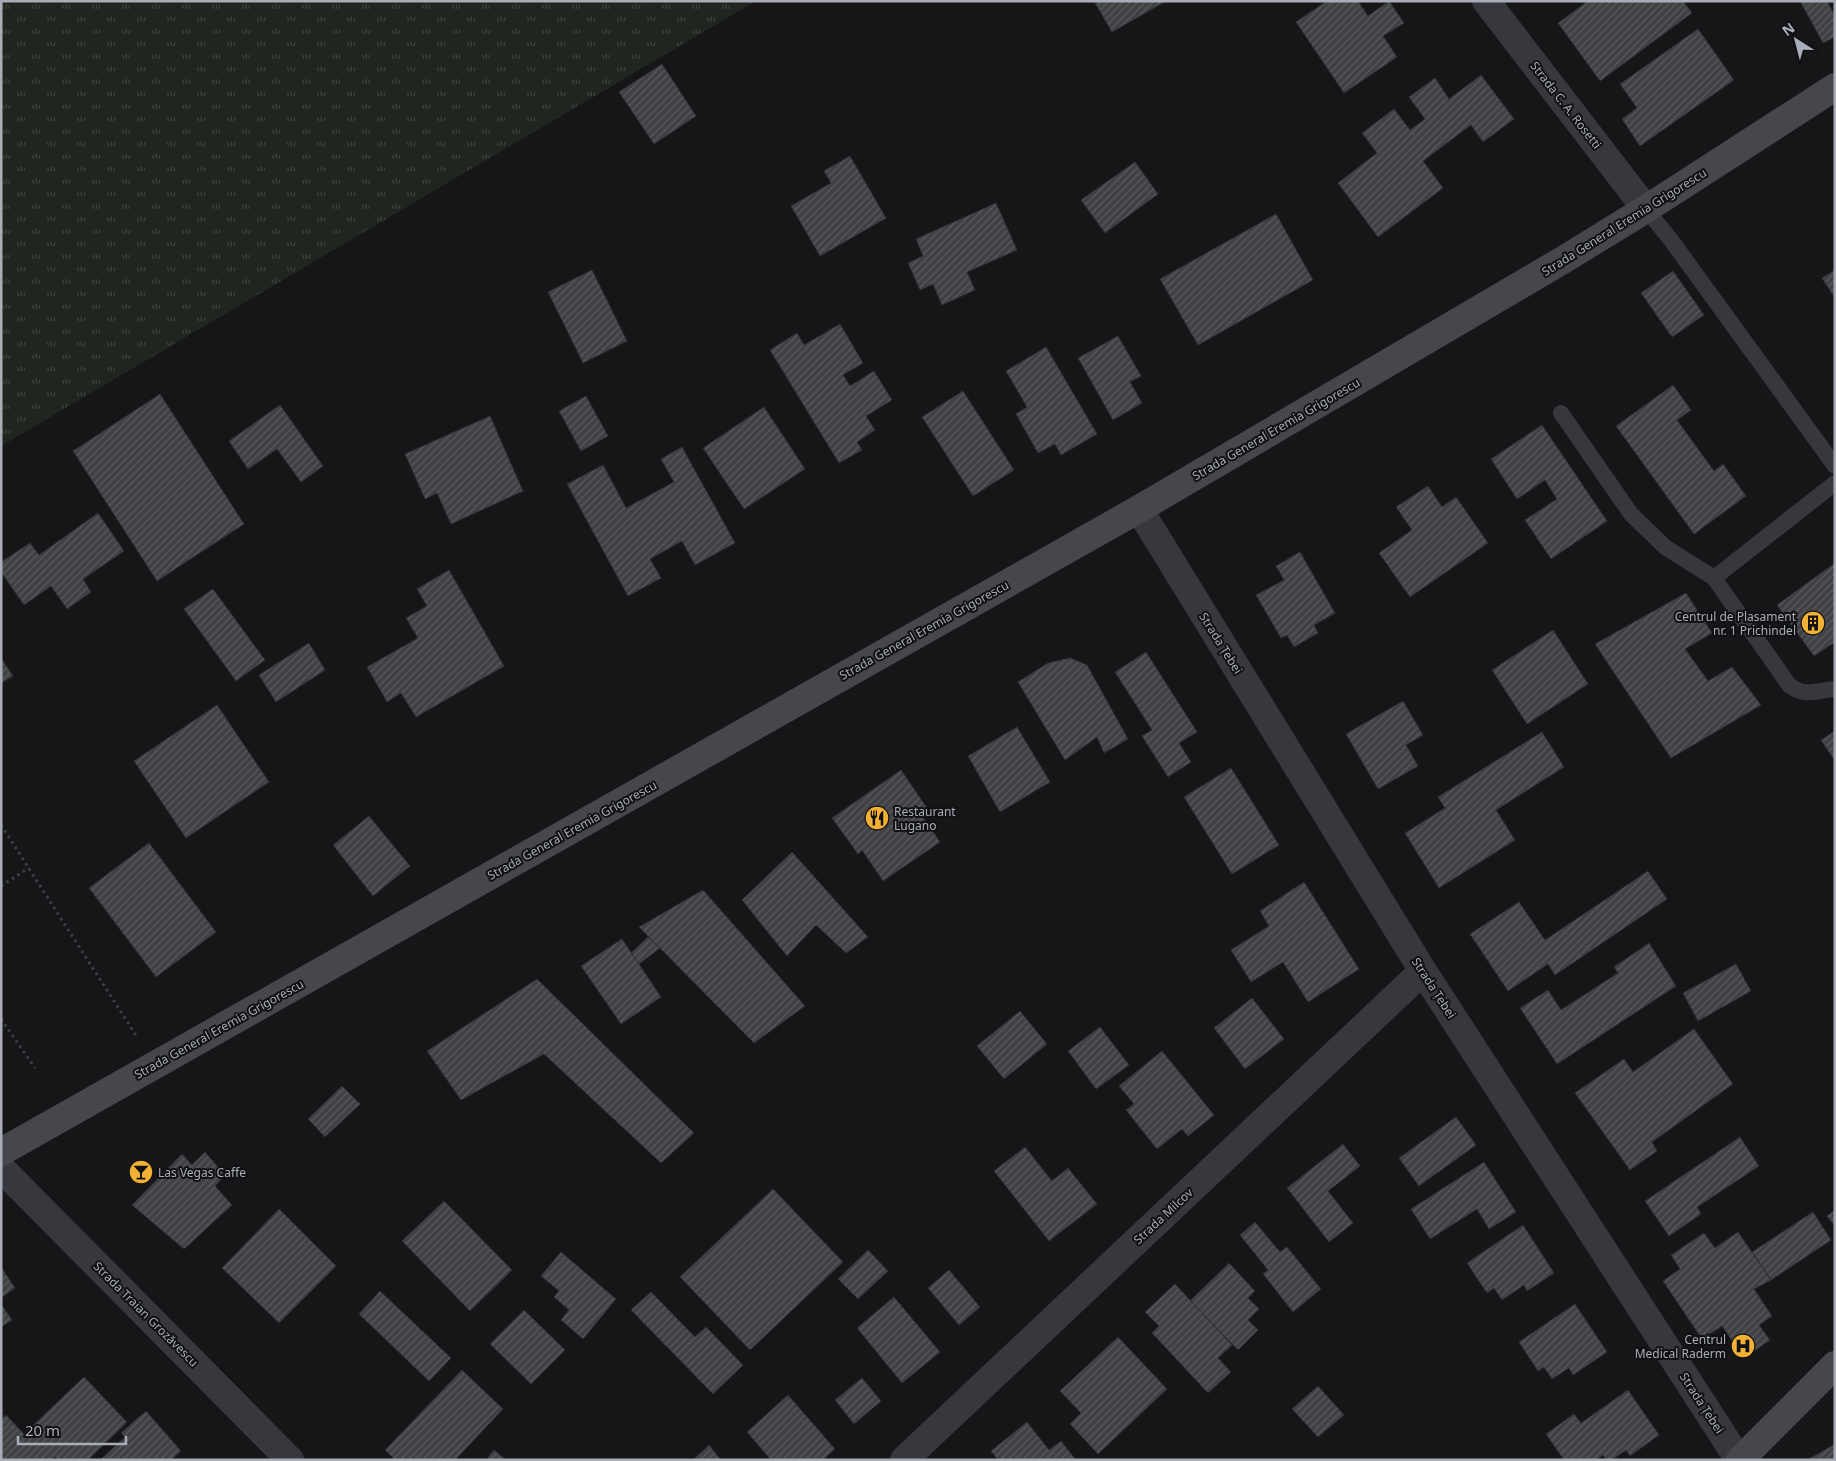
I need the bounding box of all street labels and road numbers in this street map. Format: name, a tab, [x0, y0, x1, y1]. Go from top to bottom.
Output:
street label: Strada C. A. Rosetti	[1527, 58, 1605, 152]
street label: Strada General Eremia Grigorescu	[1538, 164, 1710, 280]
street label: Strada General Eremia Grigorescu	[1189, 374, 1363, 484]
street label: Strada General Eremia Grigorescu	[836, 576, 1012, 684]
street label: Strada Țebei	[1195, 609, 1247, 677]
street label: Strada General Eremia Grigorescu	[484, 776, 660, 884]
street label: Strada Țebei	[1408, 954, 1460, 1022]
street label: Strada General Eremia Grigorescu	[131, 975, 307, 1083]
street label: Strada Milcov	[1130, 1183, 1197, 1248]
street label: Strada Traian Grozăvescu	[90, 1258, 202, 1370]
street label: Strada Țebei	[1676, 1369, 1728, 1437]

